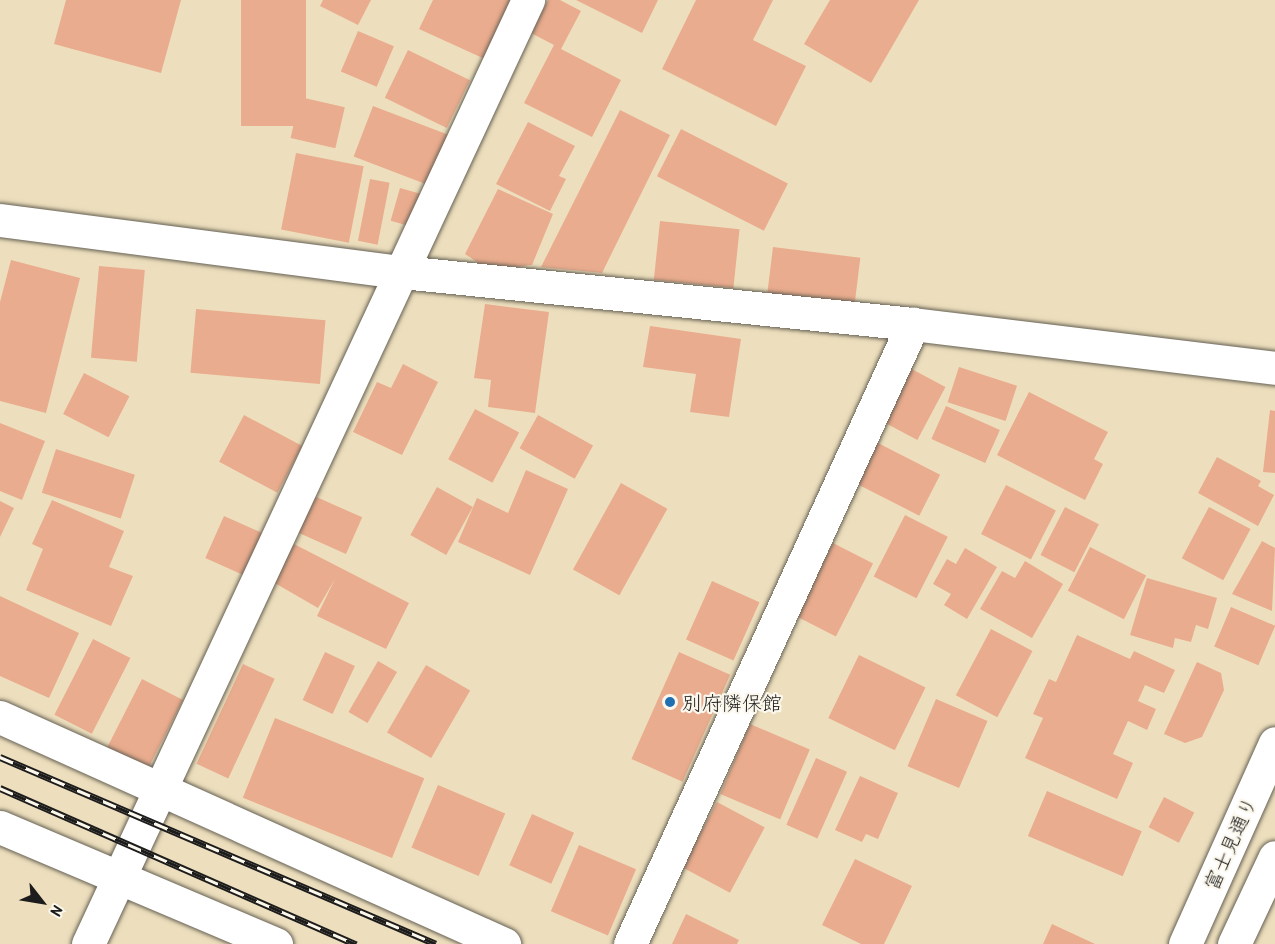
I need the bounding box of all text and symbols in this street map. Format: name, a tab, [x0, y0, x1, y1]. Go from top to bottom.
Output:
place label: 別府隣保館	[682, 690, 782, 714]
marker: 別府隣保館	[663, 695, 677, 709]
street label: 富士見通り	[1199, 792, 1261, 894]
north arrow	[12, 872, 72, 932]
text: N	[46, 902, 69, 921]

